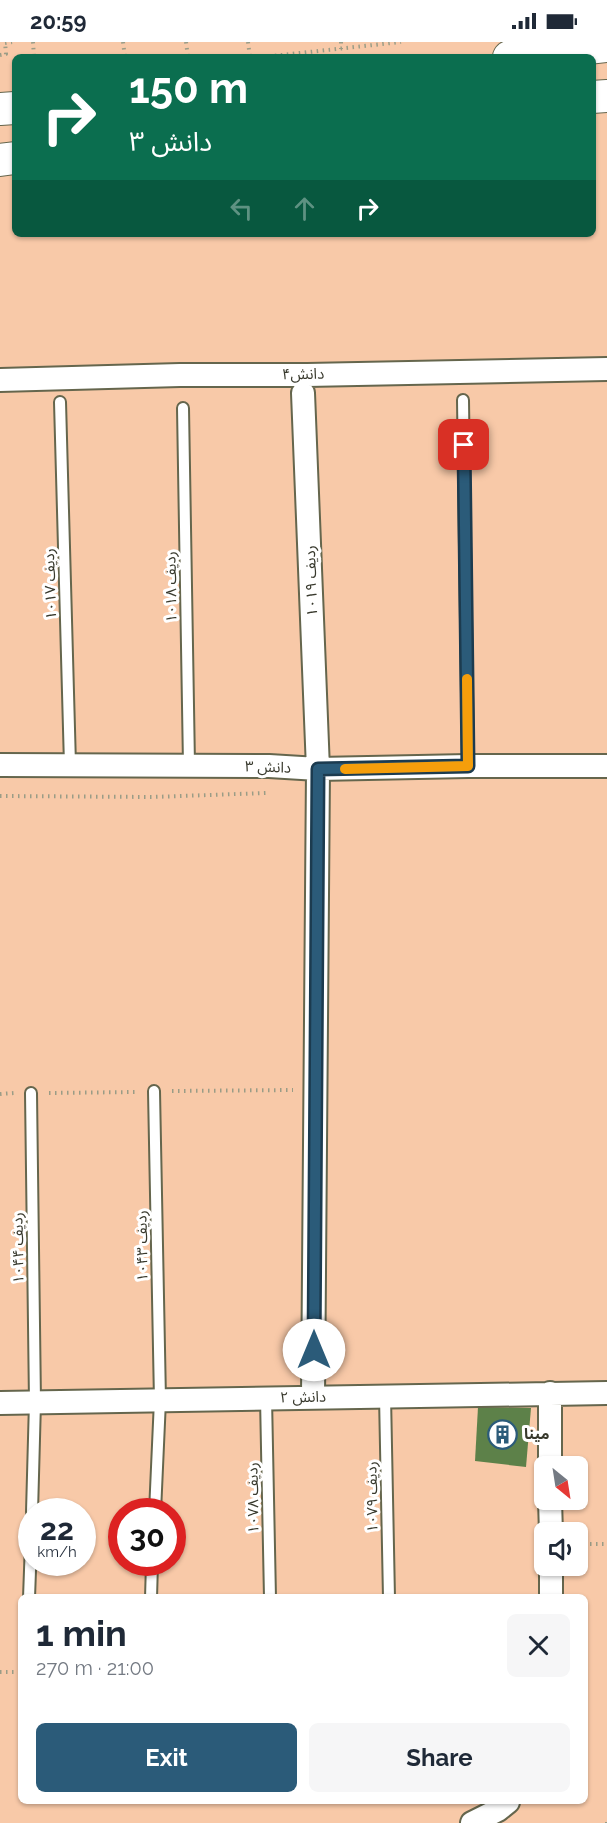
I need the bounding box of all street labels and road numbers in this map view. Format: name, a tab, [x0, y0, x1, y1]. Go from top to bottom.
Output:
street label: دانش۴	[282, 365, 324, 383]
street label: ردیف ۱۰۱۹	[301, 545, 321, 617]
street label: ردیف ۱۰۱۷	[40, 548, 60, 620]
street label: ردیف ۱۰۱۸	[161, 551, 181, 623]
street label: دانش ۳	[245, 757, 291, 777]
street label: ردیف ۱۰۴۳	[132, 1210, 152, 1282]
street label: ردیف ۱۰۴۴	[8, 1212, 28, 1284]
street label: دانش ۲	[280, 1388, 326, 1406]
street label: ردیف ۱۰۷۹	[362, 1461, 382, 1533]
street label: ردیف ۱۰۷۸	[243, 1462, 263, 1534]

